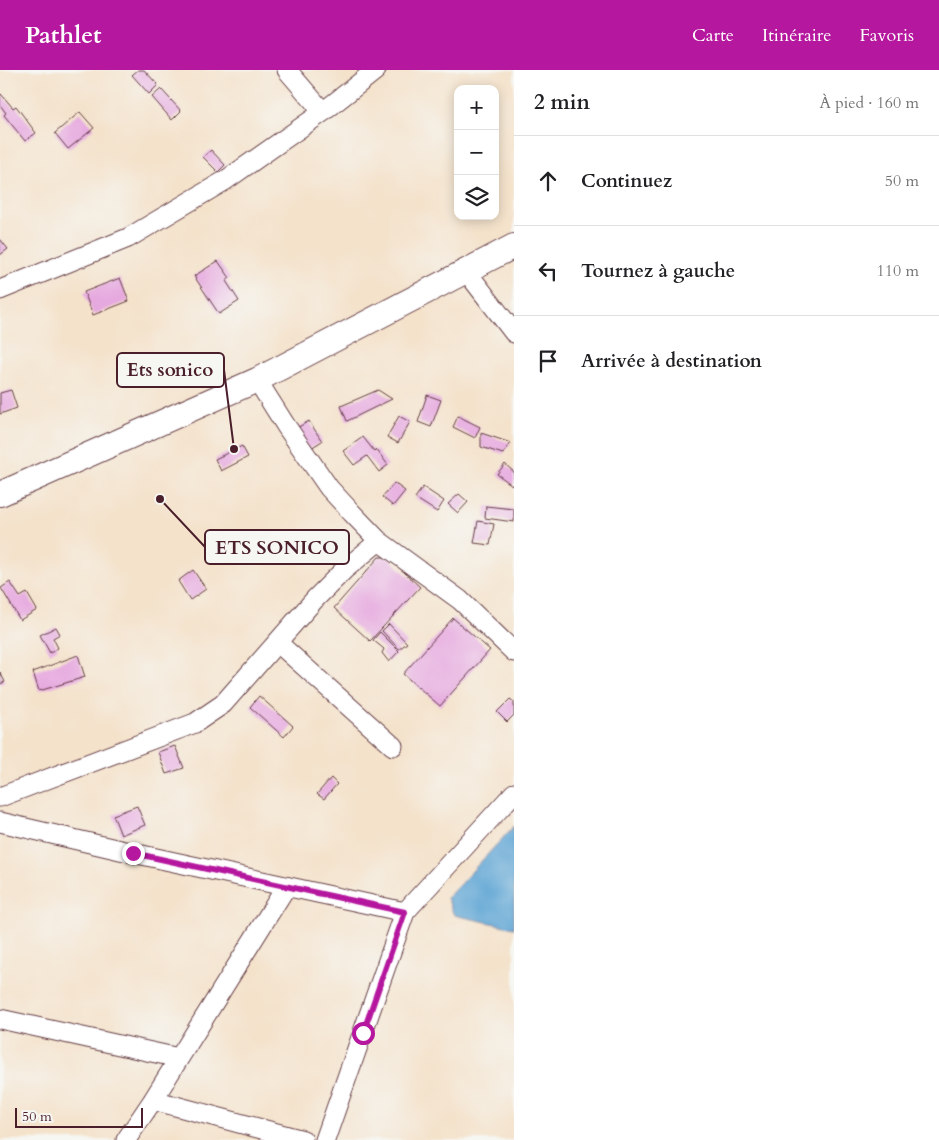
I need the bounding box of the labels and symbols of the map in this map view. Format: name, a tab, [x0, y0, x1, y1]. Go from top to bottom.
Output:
callout: Ets sonico	[117, 353, 224, 387]
text: Ets sonico	[127, 357, 213, 383]
callout: ETS SONICO	[205, 530, 349, 564]
text: ETS SONICO	[215, 535, 339, 561]
route end	[122, 842, 145, 865]
route start	[352, 1022, 375, 1045]
scale bar	[15, 1105, 142, 1128]

